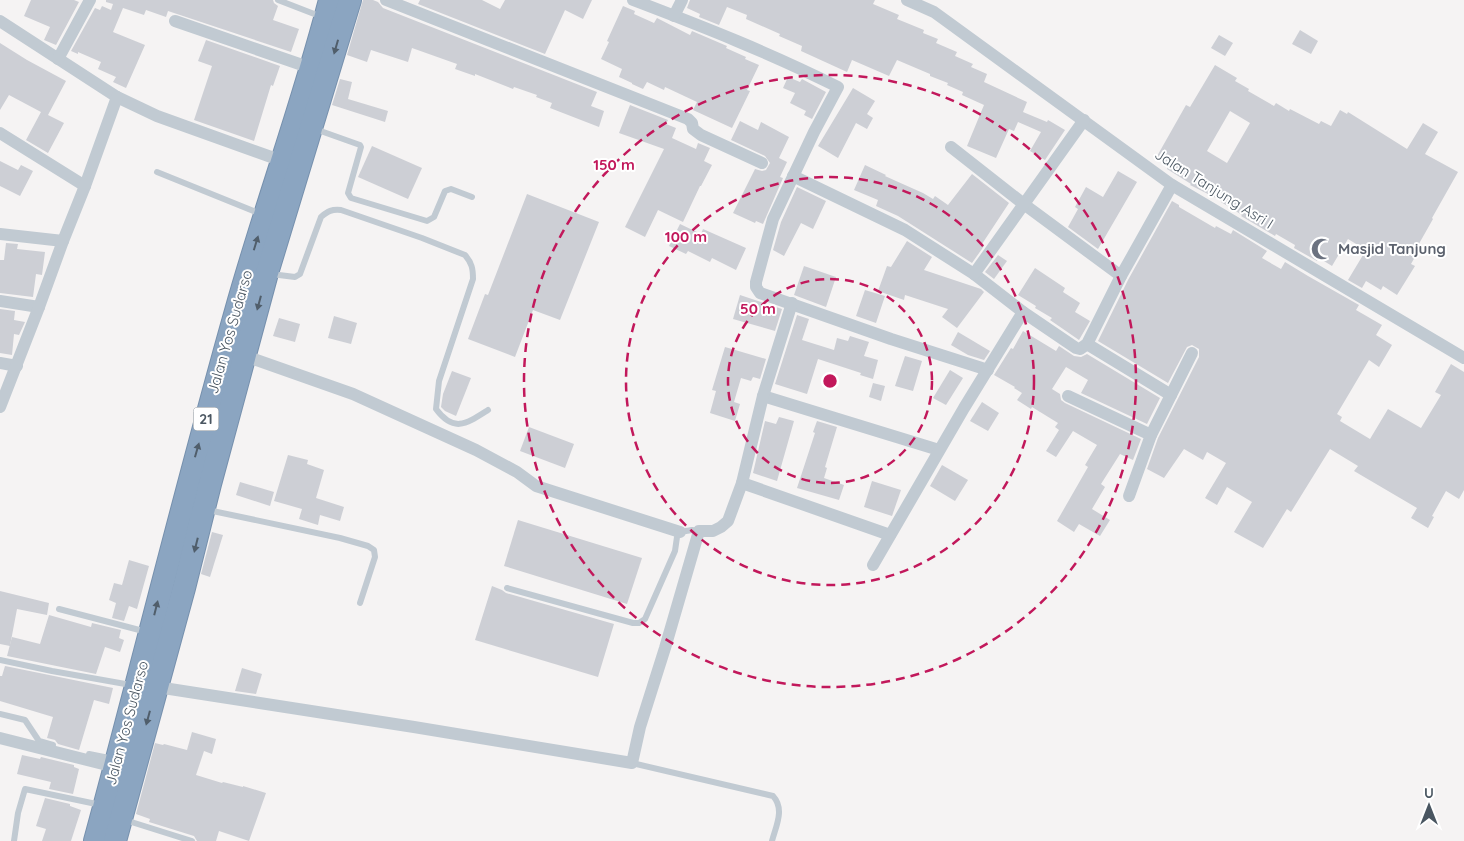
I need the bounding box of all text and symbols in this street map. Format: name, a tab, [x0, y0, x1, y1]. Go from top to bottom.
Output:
one-way arrow	[332, 39, 340, 54]
street label: Jalan Tanjung Asri I	[1151, 144, 1277, 233]
text: 150 m	[593, 155, 635, 174]
text: 100 m	[665, 227, 707, 246]
one-way arrow	[252, 236, 260, 251]
mosque icon: Masjid Tanjung	[1309, 236, 1335, 262]
place label: Masjid Tanjung	[1338, 239, 1446, 258]
street label: Jalan Yos Sudarso	[203, 268, 256, 396]
one-way arrow	[255, 295, 263, 310]
text: 50 m	[740, 299, 776, 318]
centre of rings	[821, 372, 839, 390]
road number: 21	[194, 408, 218, 430]
one-way arrow	[194, 443, 202, 458]
one-way arrow	[191, 537, 199, 552]
one-way arrow	[152, 600, 160, 615]
street label: Jalan Yos Sudarso	[101, 659, 152, 787]
one-way arrow	[144, 711, 152, 726]
north arrow	[1404, 781, 1454, 831]
text: U	[1424, 784, 1434, 802]

